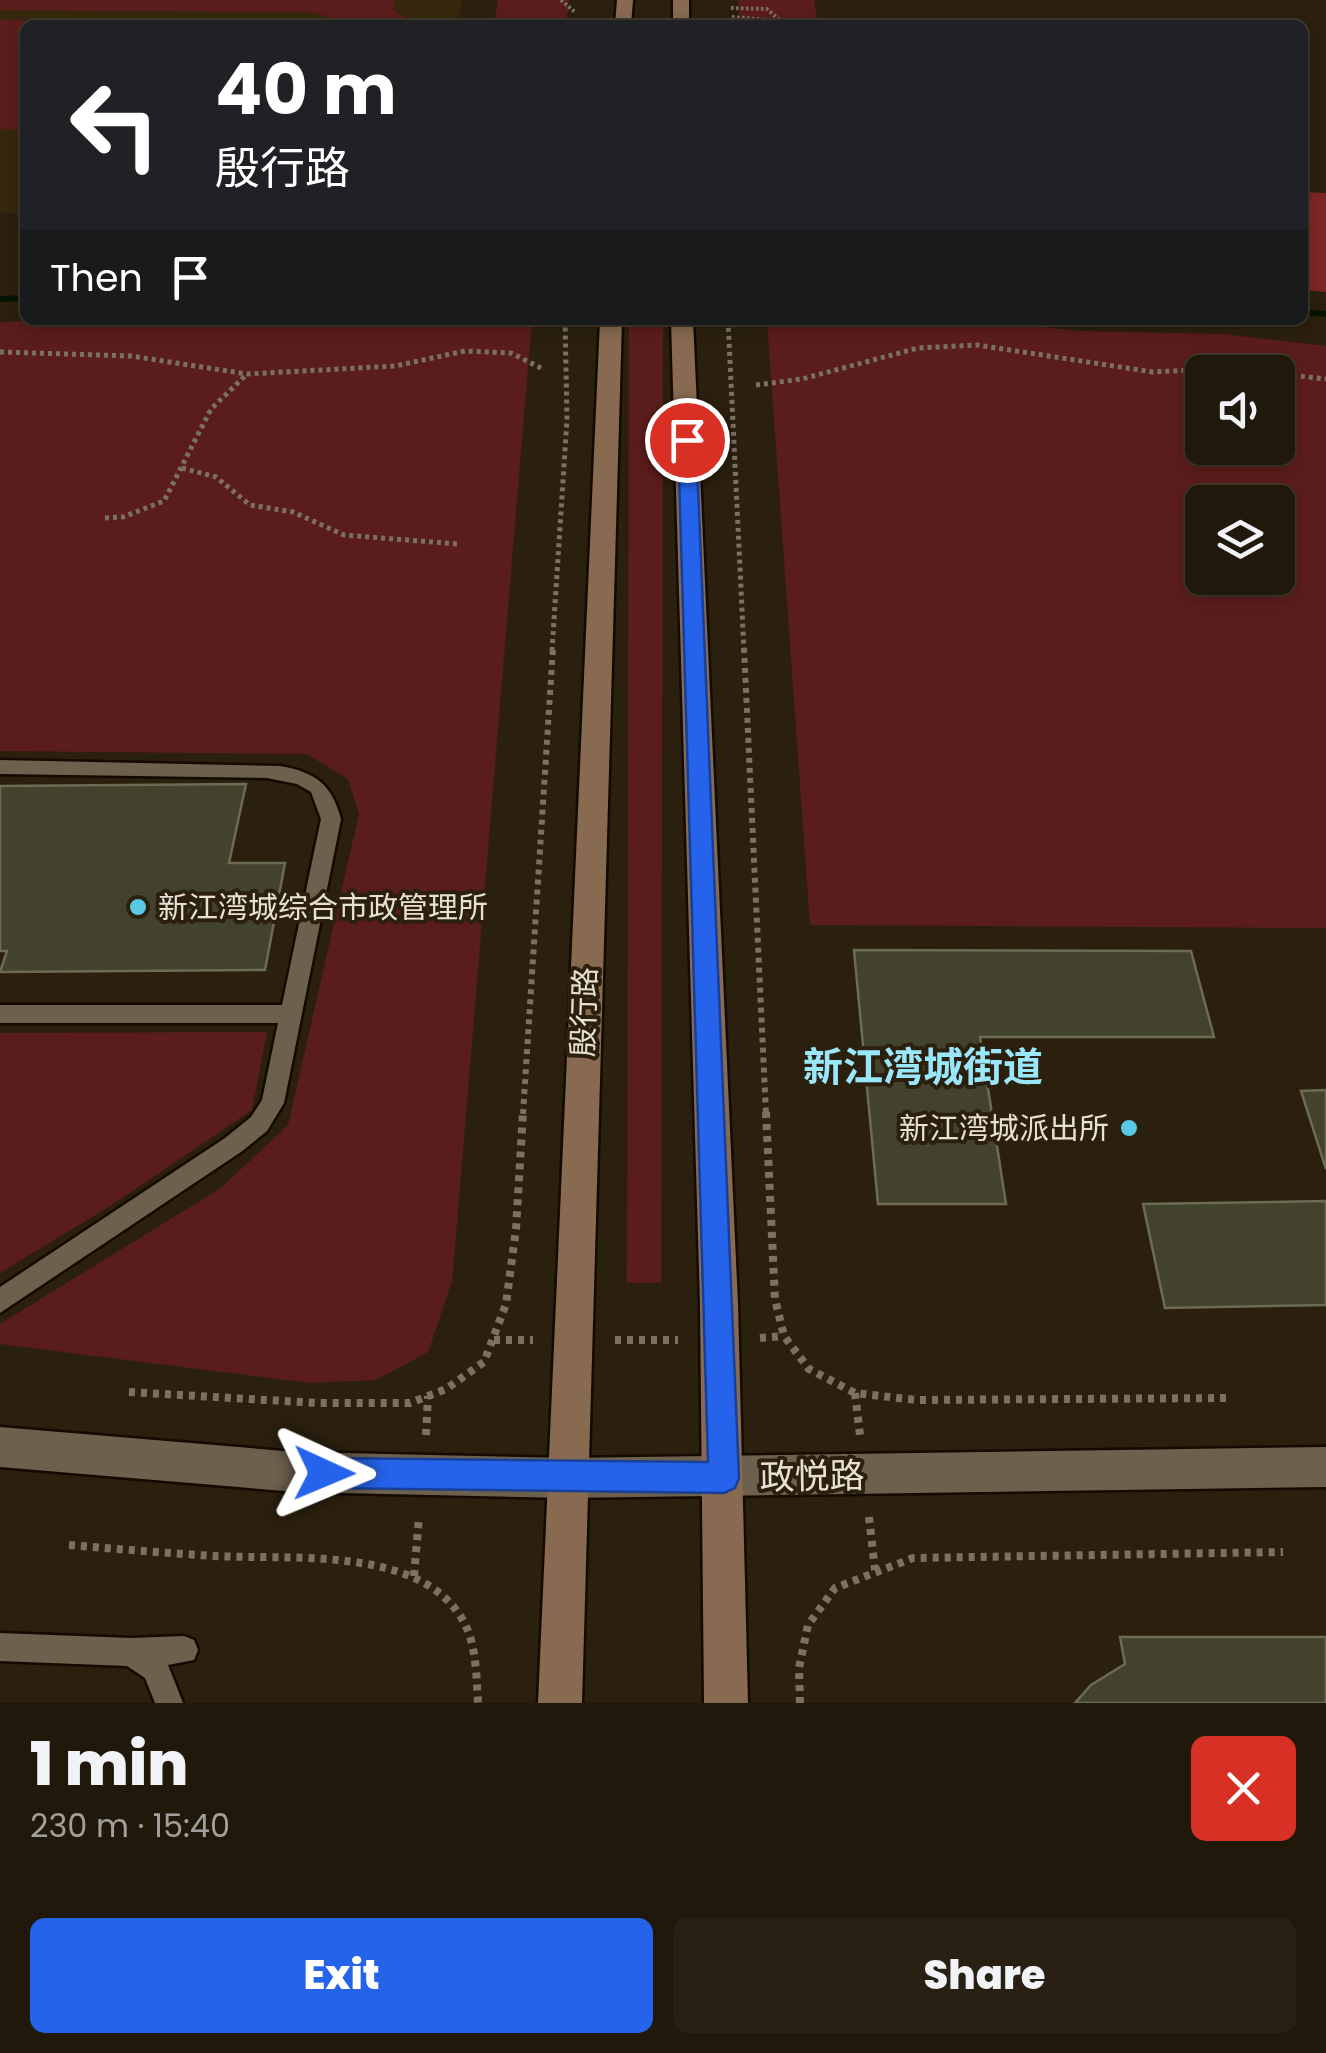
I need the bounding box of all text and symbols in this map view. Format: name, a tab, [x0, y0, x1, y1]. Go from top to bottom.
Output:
text: 40 m	[215, 40, 397, 139]
icon: left	[50, 60, 180, 190]
text: 殷行路	[215, 137, 350, 200]
icon: arrive	[163, 250, 218, 305]
text: Then	[50, 251, 143, 304]
map controls	[1185, 355, 1295, 595]
button: sound	[1185, 355, 1295, 465]
pin	[645, 398, 730, 483]
icon: arrive	[660, 413, 715, 468]
button: layers	[1185, 485, 1295, 595]
place label: 新江湾城综合市政管理所	[158, 886, 488, 929]
marker: 新江湾城综合市政管理所	[127, 896, 149, 918]
street label: 殷行路	[561, 966, 607, 1058]
district label: 新江湾城街道	[803, 1039, 1043, 1095]
place label: 新江湾城派出所	[899, 1107, 1109, 1150]
marker: 新江湾城派出所	[1118, 1117, 1140, 1139]
position arrow	[272, 1421, 376, 1525]
street label: 政悦路	[759, 1451, 865, 1501]
text: 1 min	[30, 1722, 188, 1806]
button: close	[1191, 1736, 1296, 1841]
text: 230 m · 15:40	[30, 1803, 230, 1848]
button: Exit	[30, 1918, 653, 2033]
button: Share	[673, 1918, 1296, 2033]

